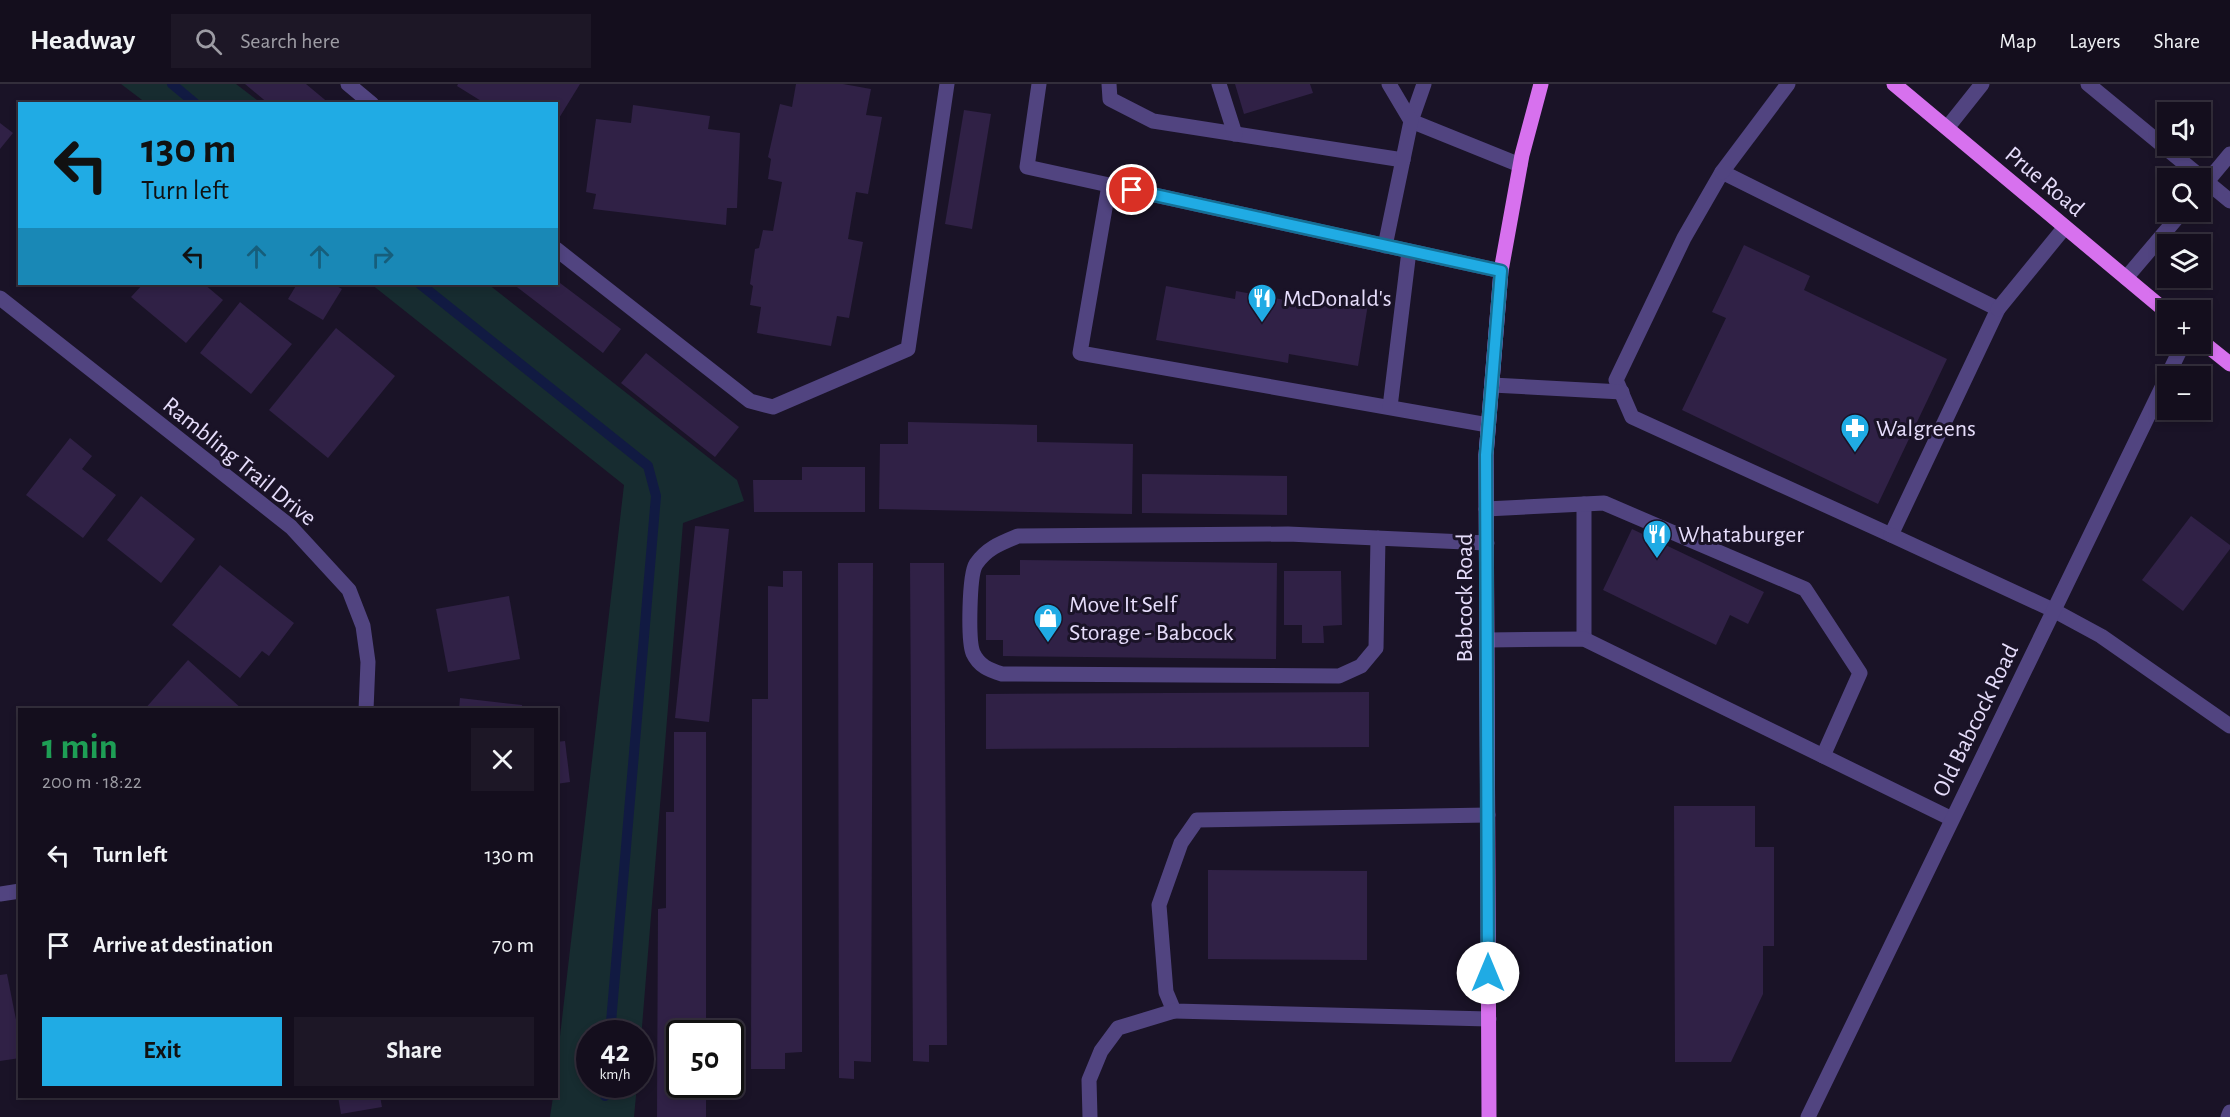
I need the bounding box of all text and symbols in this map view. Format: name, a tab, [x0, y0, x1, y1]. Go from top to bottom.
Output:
search box	[171, 14, 591, 68]
icon: search	[192, 25, 225, 58]
text: Headway	[30, 27, 135, 55]
text: Search here	[240, 30, 340, 52]
text: Map	[2000, 31, 2036, 52]
text: Layers	[2069, 31, 2120, 52]
text: Share	[2153, 31, 2200, 52]
map controls	[2157, 102, 2211, 420]
button: sound	[2157, 102, 2211, 156]
icon: left	[42, 126, 120, 204]
text: 130 m	[141, 128, 236, 170]
street label: Prue Road	[2000, 142, 2088, 221]
pin	[1106, 164, 1157, 215]
button: search	[2157, 168, 2211, 222]
icon: arrive	[1115, 173, 1148, 206]
text: Turn left	[141, 177, 229, 204]
button: layers	[2157, 234, 2211, 288]
icon: left	[177, 240, 210, 273]
icon: ahead	[240, 240, 273, 273]
icon: ahead	[303, 240, 336, 273]
icon: right	[366, 240, 399, 273]
restaurant icon: McDonald's	[1246, 282, 1278, 324]
place label: McDonald's	[1283, 287, 1392, 311]
button: +	[2157, 300, 2211, 354]
button: −	[2157, 366, 2211, 420]
street label: Rambling Trail Drive	[158, 393, 321, 531]
pharmacy icon: Walgreens	[1839, 412, 1871, 454]
place label: Walgreens	[1876, 417, 1976, 441]
restaurant icon: Whataburger	[1641, 518, 1673, 560]
place label: Whataburger	[1678, 523, 1804, 547]
street label: Babcock Road	[1453, 533, 1477, 663]
place label: Move It Self Storage - Babcock	[1069, 593, 1233, 645]
shop icon: Move It Self Storage - Babcock	[1032, 602, 1064, 644]
street label: Old Babcock Road	[1929, 640, 2023, 801]
button: close	[471, 728, 534, 791]
text: 1 min	[42, 729, 118, 765]
text: 200 m · 18:22	[42, 772, 142, 792]
icon: left	[42, 839, 75, 872]
text: Turn left	[93, 844, 167, 866]
text: 130 m	[485, 844, 534, 866]
icon: arrive	[42, 929, 75, 962]
text: Arrive at destination	[93, 934, 273, 956]
text: 70 m	[492, 934, 534, 956]
position arrow	[1456, 941, 1520, 1005]
button: Exit	[42, 1017, 282, 1086]
button: Share	[294, 1017, 534, 1086]
speed limit sign: 50	[666, 1020, 744, 1098]
text: 42	[600, 1037, 630, 1067]
text: km/h	[600, 1067, 630, 1082]

